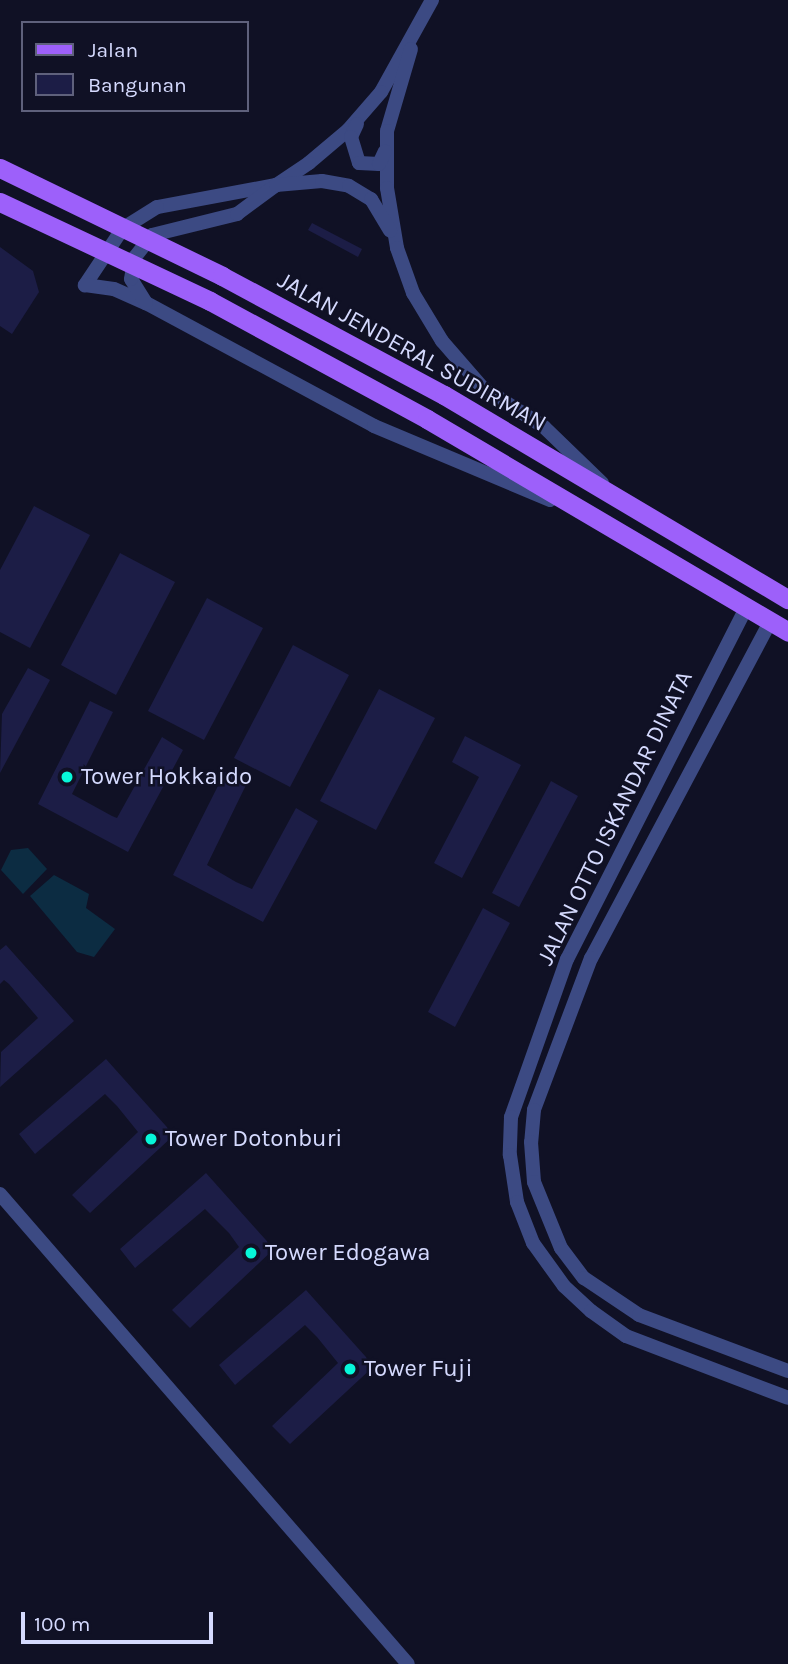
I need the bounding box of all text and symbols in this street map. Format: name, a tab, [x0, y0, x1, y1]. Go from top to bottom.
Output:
legend	[21, 21, 248, 112]
text: Jalan	[88, 38, 138, 62]
text: Bangunan	[88, 73, 187, 97]
street label: JALAN JENDERAL SUDIRMAN	[273, 266, 551, 438]
street label: JALAN OTTO ISKANDAR DINATA	[531, 666, 699, 970]
place label: Tower Hokkaido	[81, 763, 252, 791]
marker: Tower Hokkaido	[59, 769, 75, 785]
place label: Tower Dotonburi	[165, 1125, 342, 1153]
marker: Tower Dotonburi	[143, 1131, 159, 1147]
place label: Tower Edogawa	[265, 1239, 431, 1267]
marker: Tower Edogawa	[243, 1245, 259, 1261]
place label: Tower Fuji	[364, 1355, 473, 1383]
marker: Tower Fuji	[342, 1361, 358, 1377]
scale bar	[24, 1598, 217, 1642]
text: 100 m	[34, 1612, 91, 1636]

